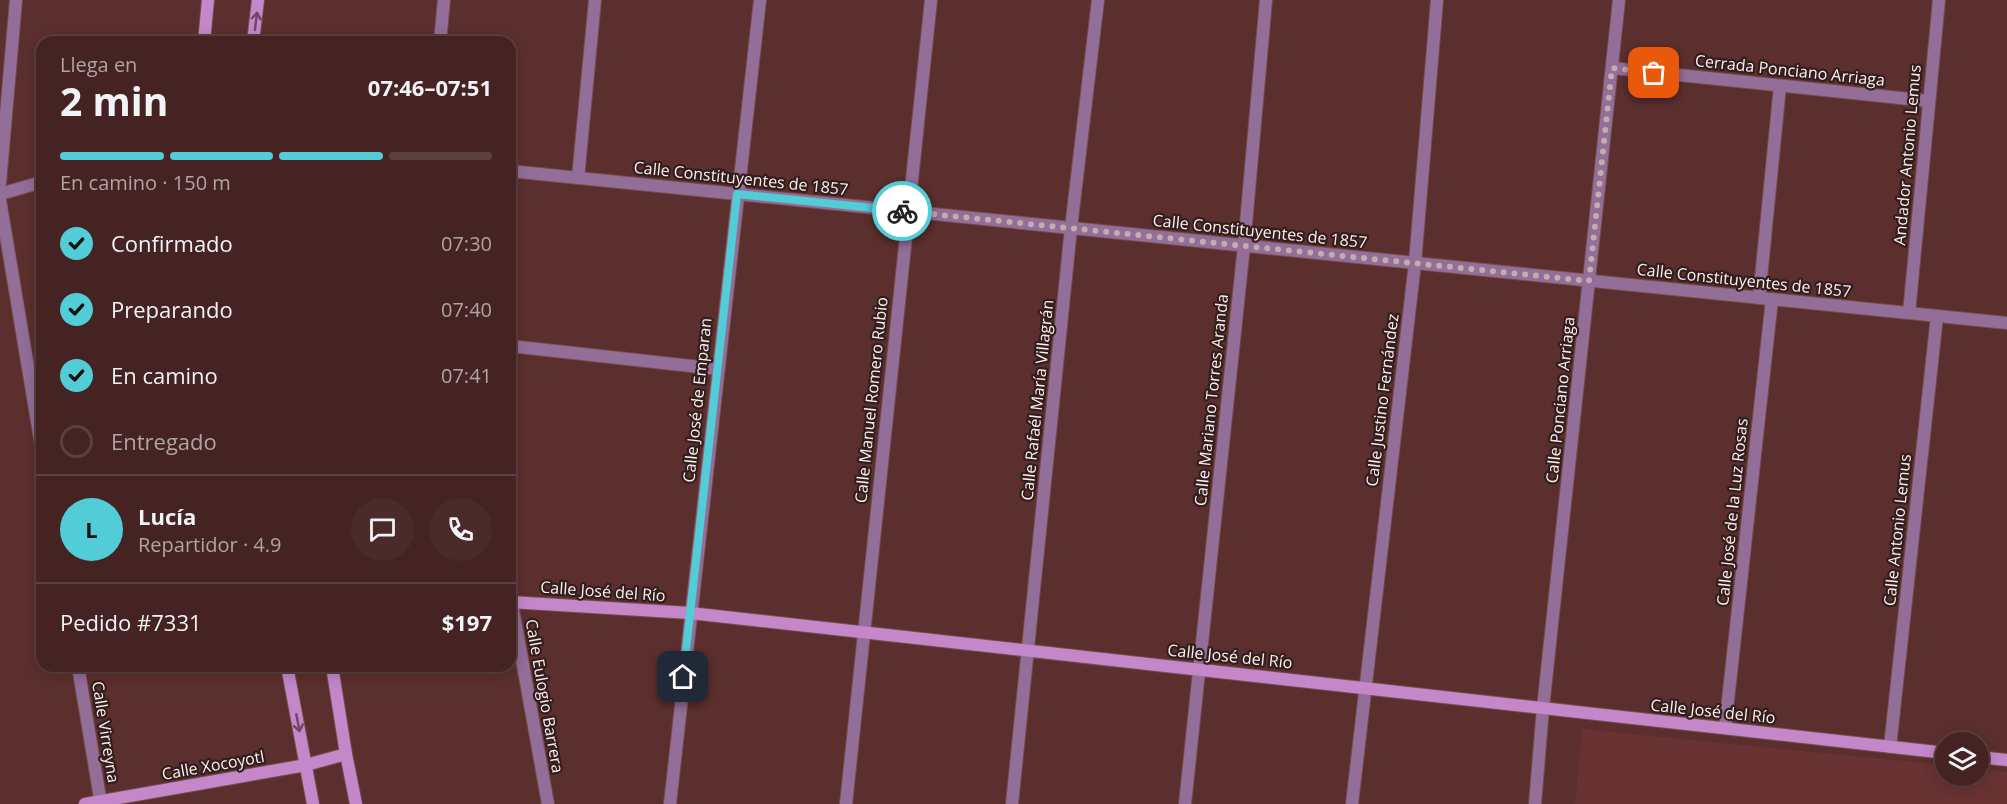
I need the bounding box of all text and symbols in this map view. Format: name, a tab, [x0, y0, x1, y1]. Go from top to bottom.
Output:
one-way arrow	[251, 12, 262, 31]
pin	[1628, 47, 1679, 98]
street label: Cerrada Ponciano Arriaga	[1694, 49, 1886, 91]
text: Llega en	[60, 51, 137, 78]
icon: bag	[1637, 56, 1670, 89]
street label: Andador Antonio Lemus	[1888, 64, 1926, 246]
text: 07:46–07:51	[368, 72, 492, 102]
text: 2 min	[60, 74, 168, 127]
street label: Calle Constituyentes de 1857	[633, 156, 849, 200]
text: En camino · 150 m	[60, 169, 231, 196]
courier	[872, 181, 932, 241]
icon: bike	[886, 195, 919, 228]
street label: Calle Constituyentes de 1857	[1152, 209, 1368, 253]
icon: check	[60, 227, 93, 260]
text: Confirmado	[111, 228, 233, 258]
text: 07:30	[441, 230, 492, 257]
street label: Calle Constituyentes de 1857	[1636, 258, 1852, 302]
icon: check	[60, 293, 93, 326]
street label: Calle Mariano Torres Aranda	[1189, 293, 1233, 507]
text: Preparando	[111, 294, 233, 324]
text: 07:40	[441, 296, 492, 323]
street label: Calle Manuel Romero Rubio	[849, 296, 893, 504]
street label: Calle Rafaél María Villagrán	[1016, 299, 1058, 501]
street label: Calle Justino Fernández	[1360, 312, 1404, 488]
street label: Calle Ponciano Arriaga	[1540, 316, 1580, 484]
street label: Calle José de Emparan	[677, 317, 717, 483]
icon: check	[60, 359, 93, 392]
text: En camino	[111, 360, 218, 390]
text: 07:41	[441, 362, 492, 389]
street label: Calle José de la Luz Rosas	[1711, 417, 1753, 607]
text: Entregado	[111, 426, 217, 456]
street label: Calle Antonio Lemus	[1878, 453, 1916, 607]
button: chat	[351, 498, 414, 561]
button: phone	[429, 498, 492, 561]
text: Lucía	[138, 501, 196, 531]
text: L	[85, 514, 98, 544]
text: Repartidor · 4.9	[138, 531, 282, 558]
street label: Calle José del Río	[540, 576, 666, 606]
text: Pedido #7331	[60, 607, 202, 637]
text: $197	[442, 607, 492, 637]
street label: Calle Eulogio Barrera	[521, 617, 569, 775]
street label: Calle José del Río	[1166, 639, 1294, 673]
pin	[657, 651, 708, 702]
icon: home	[666, 660, 699, 693]
street label: Calle Virreyna	[87, 680, 125, 784]
street label: Calle José del Río	[1649, 694, 1777, 728]
one-way arrow	[293, 713, 304, 733]
map controls	[1935, 732, 1989, 786]
button: layers	[1935, 732, 1989, 786]
street label: Calle Xocoyotl	[160, 745, 266, 785]

